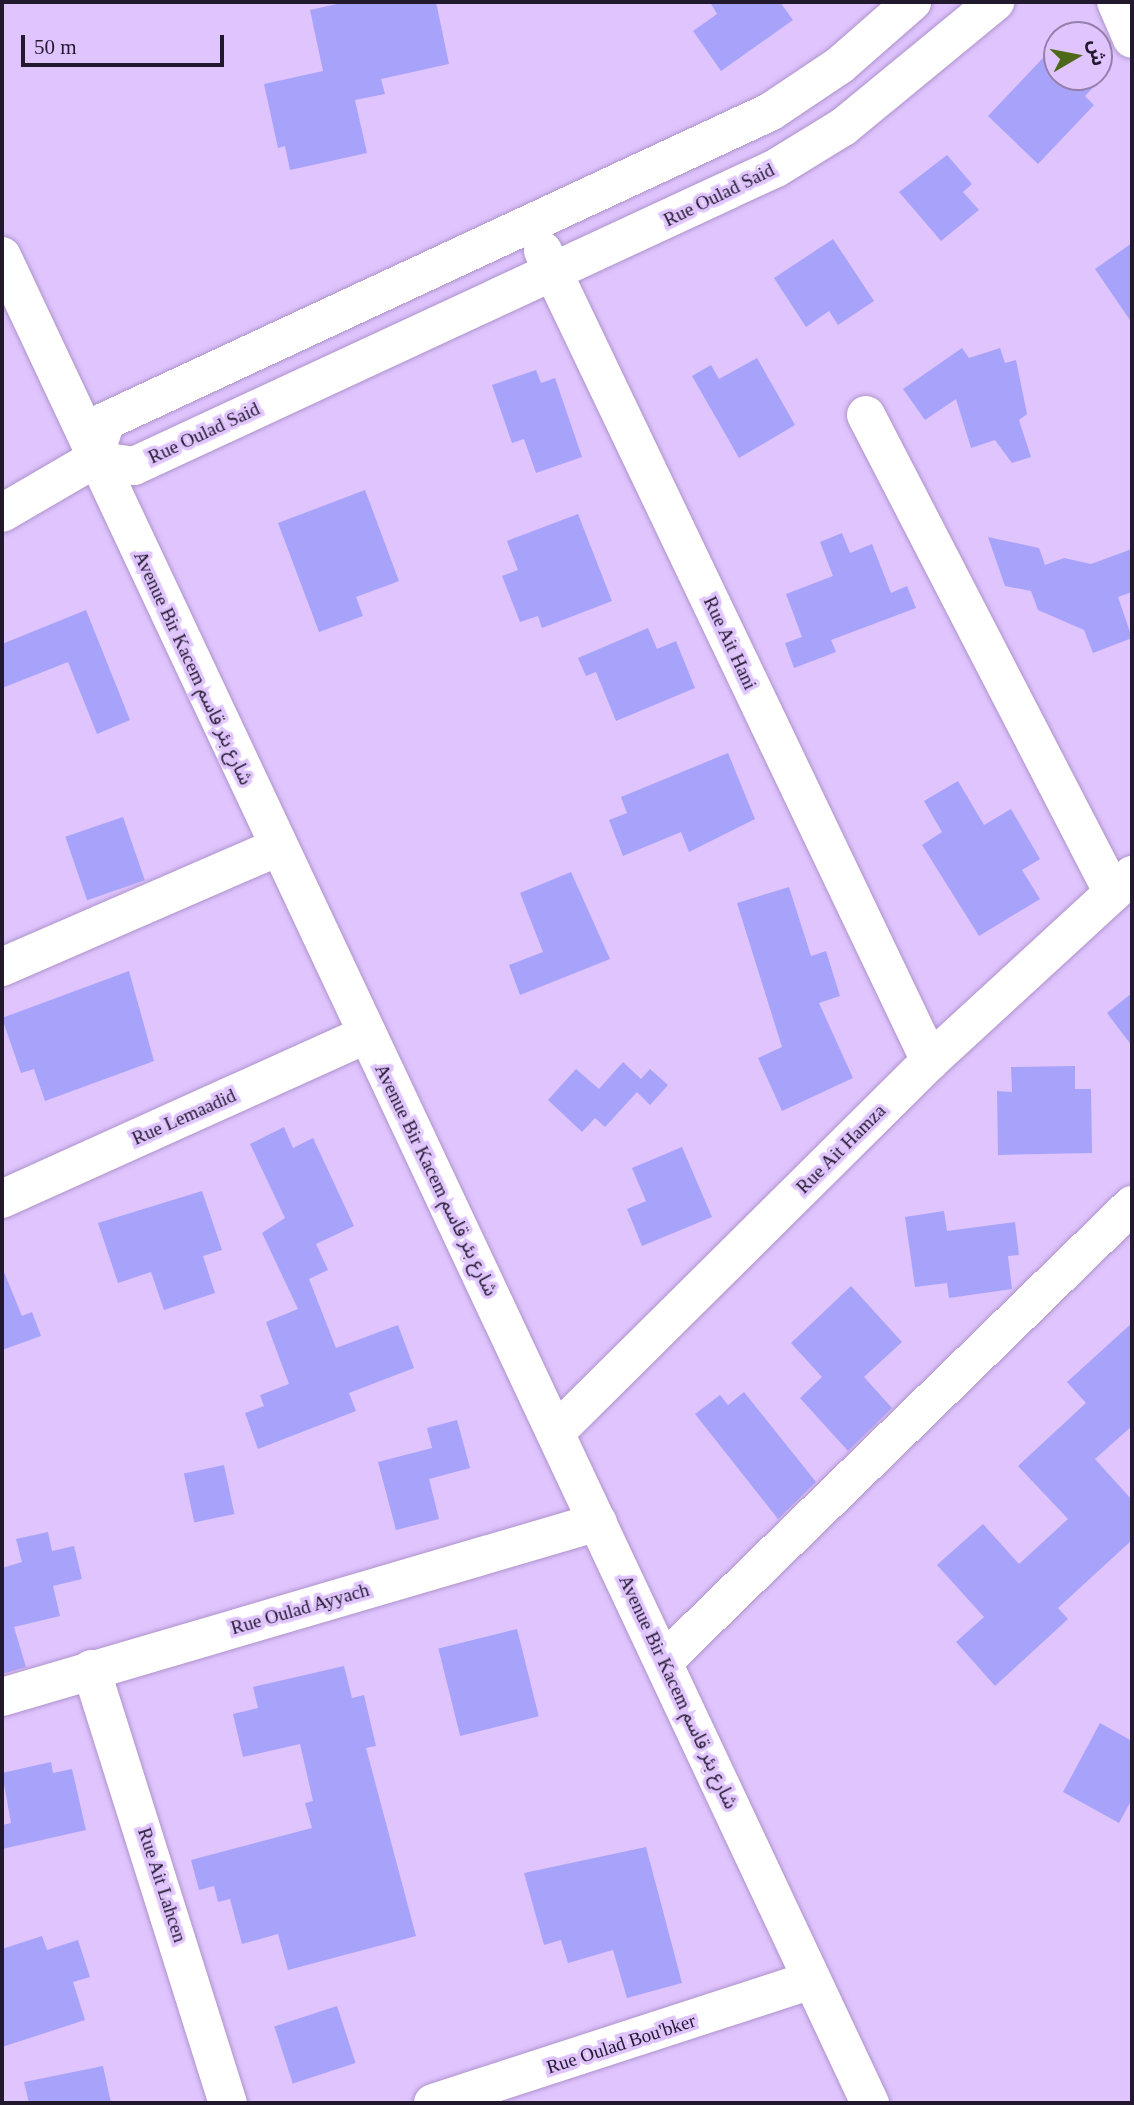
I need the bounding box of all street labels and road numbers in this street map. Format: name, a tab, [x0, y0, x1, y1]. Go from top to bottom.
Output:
street label: Rue Oulad Said	[660, 158, 778, 232]
street label: Rue Oulad Said	[145, 397, 263, 469]
street label: Avenue Bir Kacem شارع بئر قاسم	[129, 547, 257, 789]
street label: Rue Ait Hani	[698, 592, 762, 694]
street label: Avenue Bir Kacem شارع بئر قاسم	[370, 1060, 502, 1300]
street label: Rue Lemaadid	[129, 1084, 239, 1150]
street label: Rue Ait Hamza	[791, 1099, 891, 1199]
street label: Avenue Bir Kacem شارع بئر قاسم	[614, 1571, 742, 1813]
street label: Rue Oulad Ayyach	[228, 1578, 372, 1640]
street label: Rue Ait Lahcen	[133, 1824, 191, 1946]
street label: Rue Oulad Bou'bker	[544, 2009, 698, 2079]

